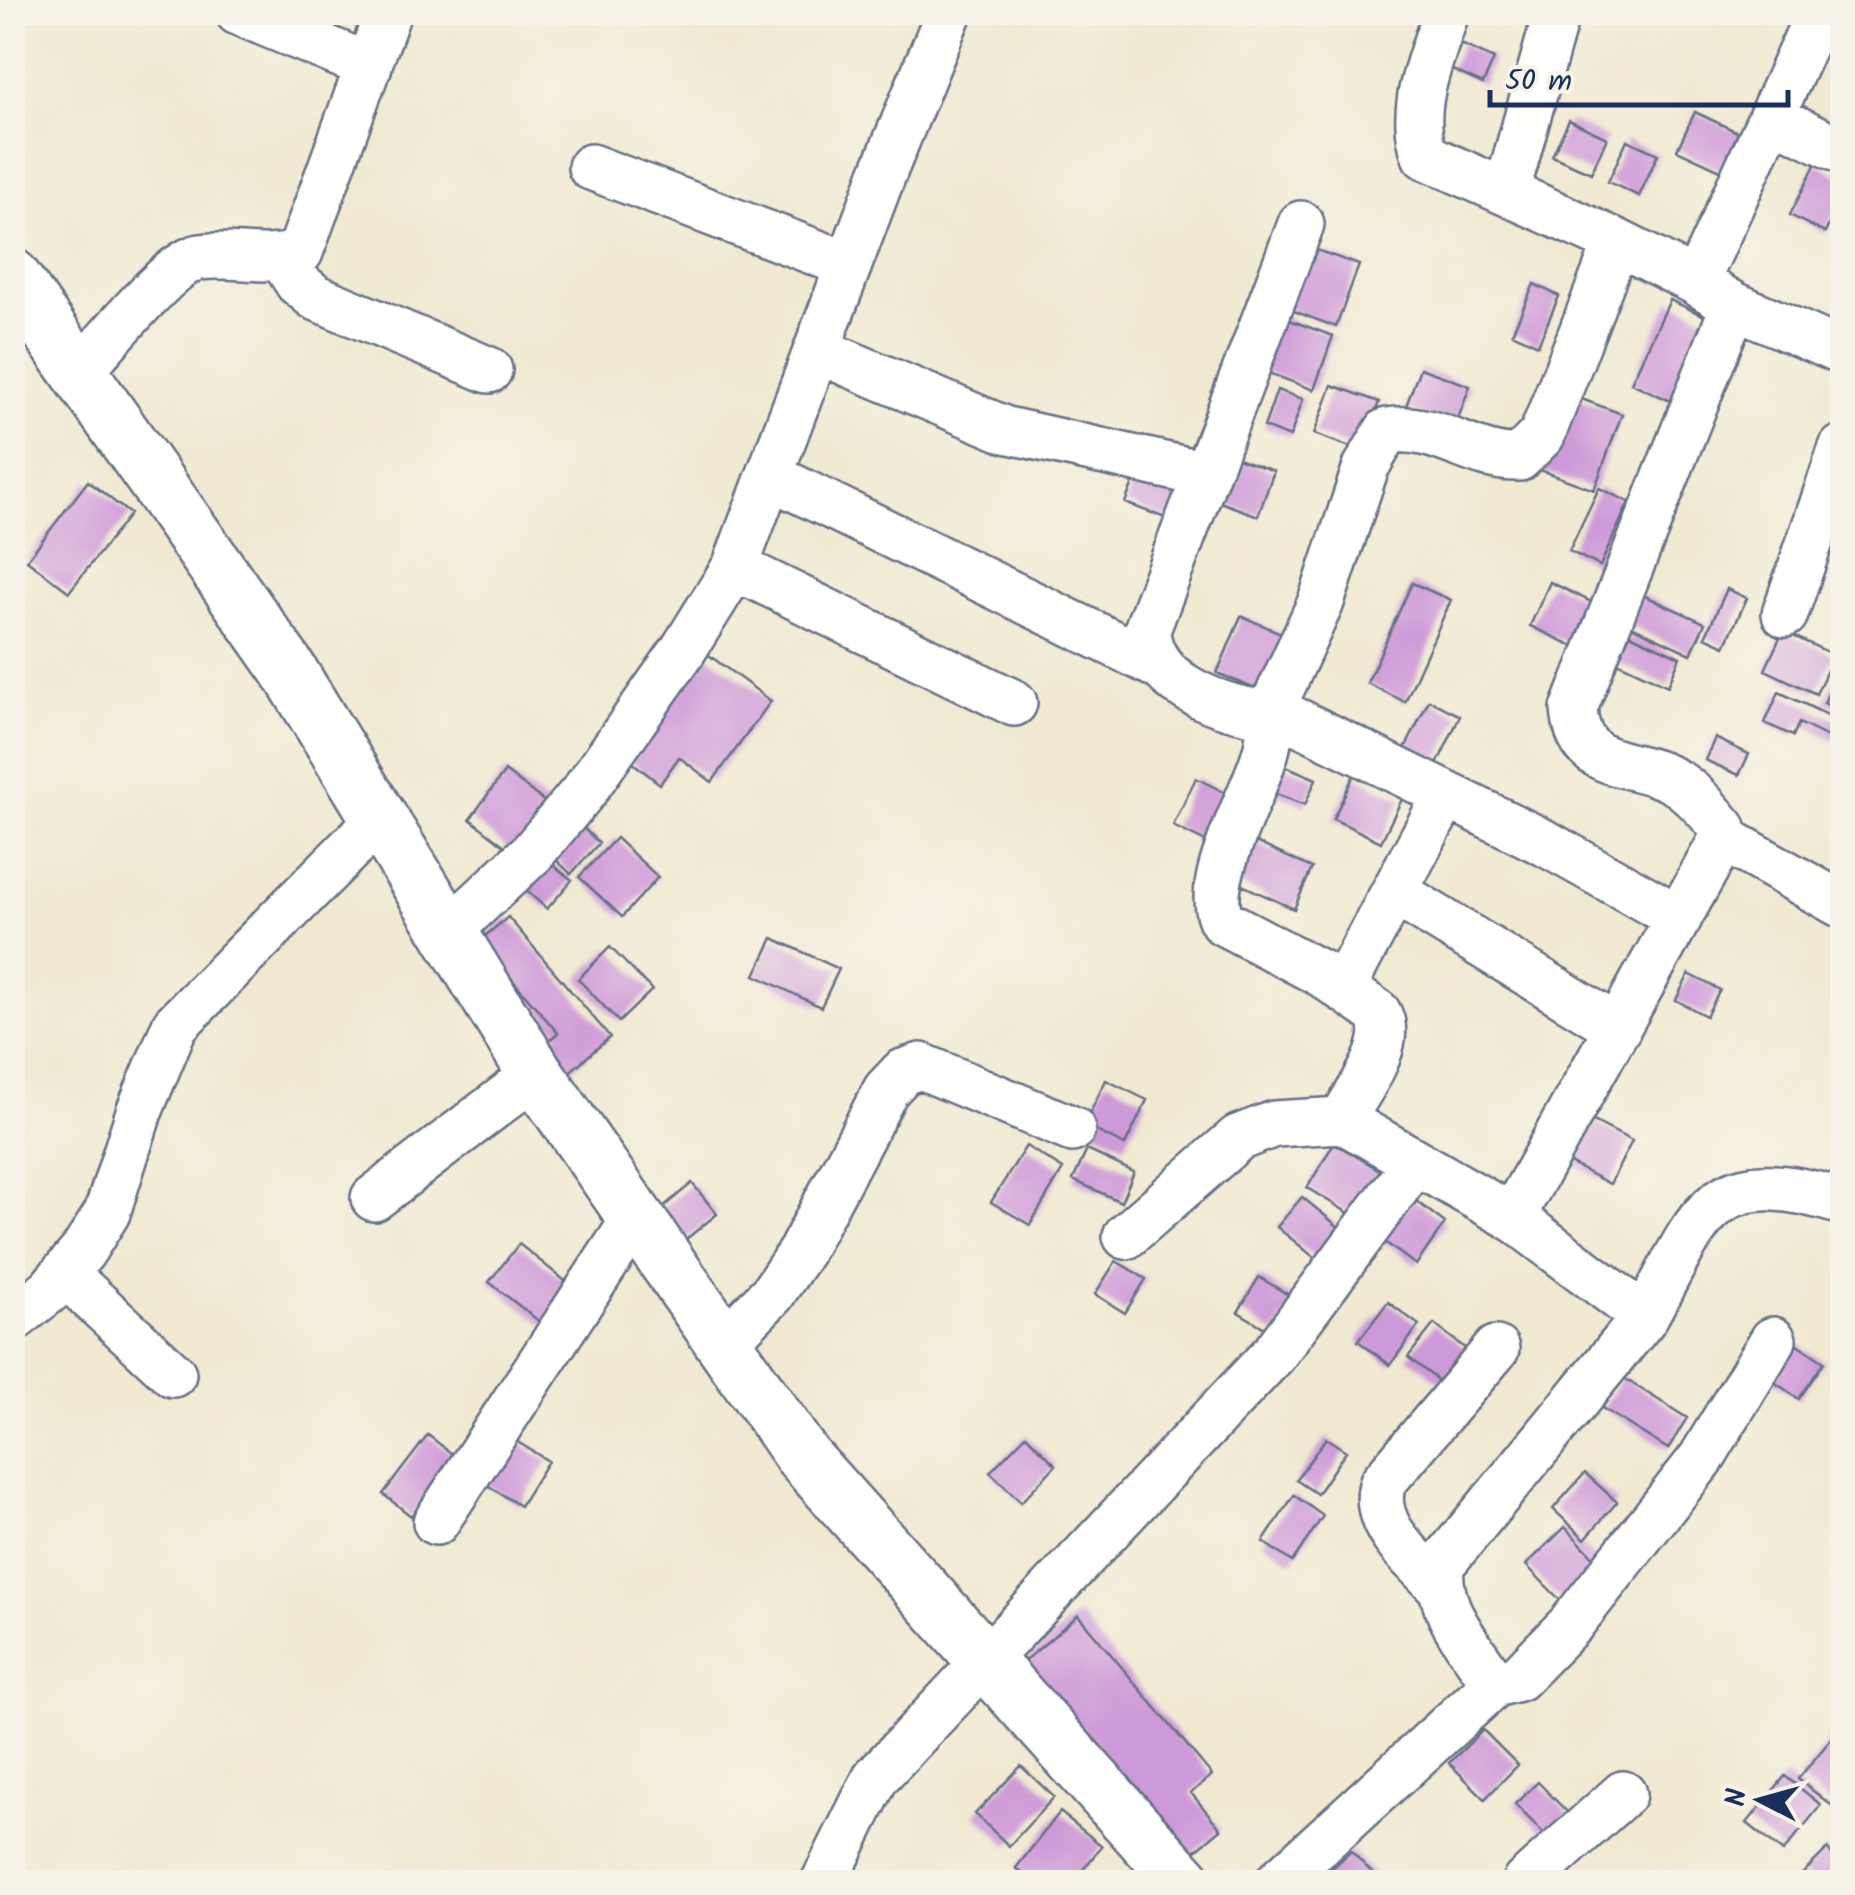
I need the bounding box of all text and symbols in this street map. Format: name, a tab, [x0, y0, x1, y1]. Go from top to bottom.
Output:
scale bar	[1490, 45, 1788, 107]
text: 50 m	[1505, 58, 1572, 106]
north arrow	[1710, 1750, 1810, 1850]
text: N	[1714, 1786, 1761, 1809]

